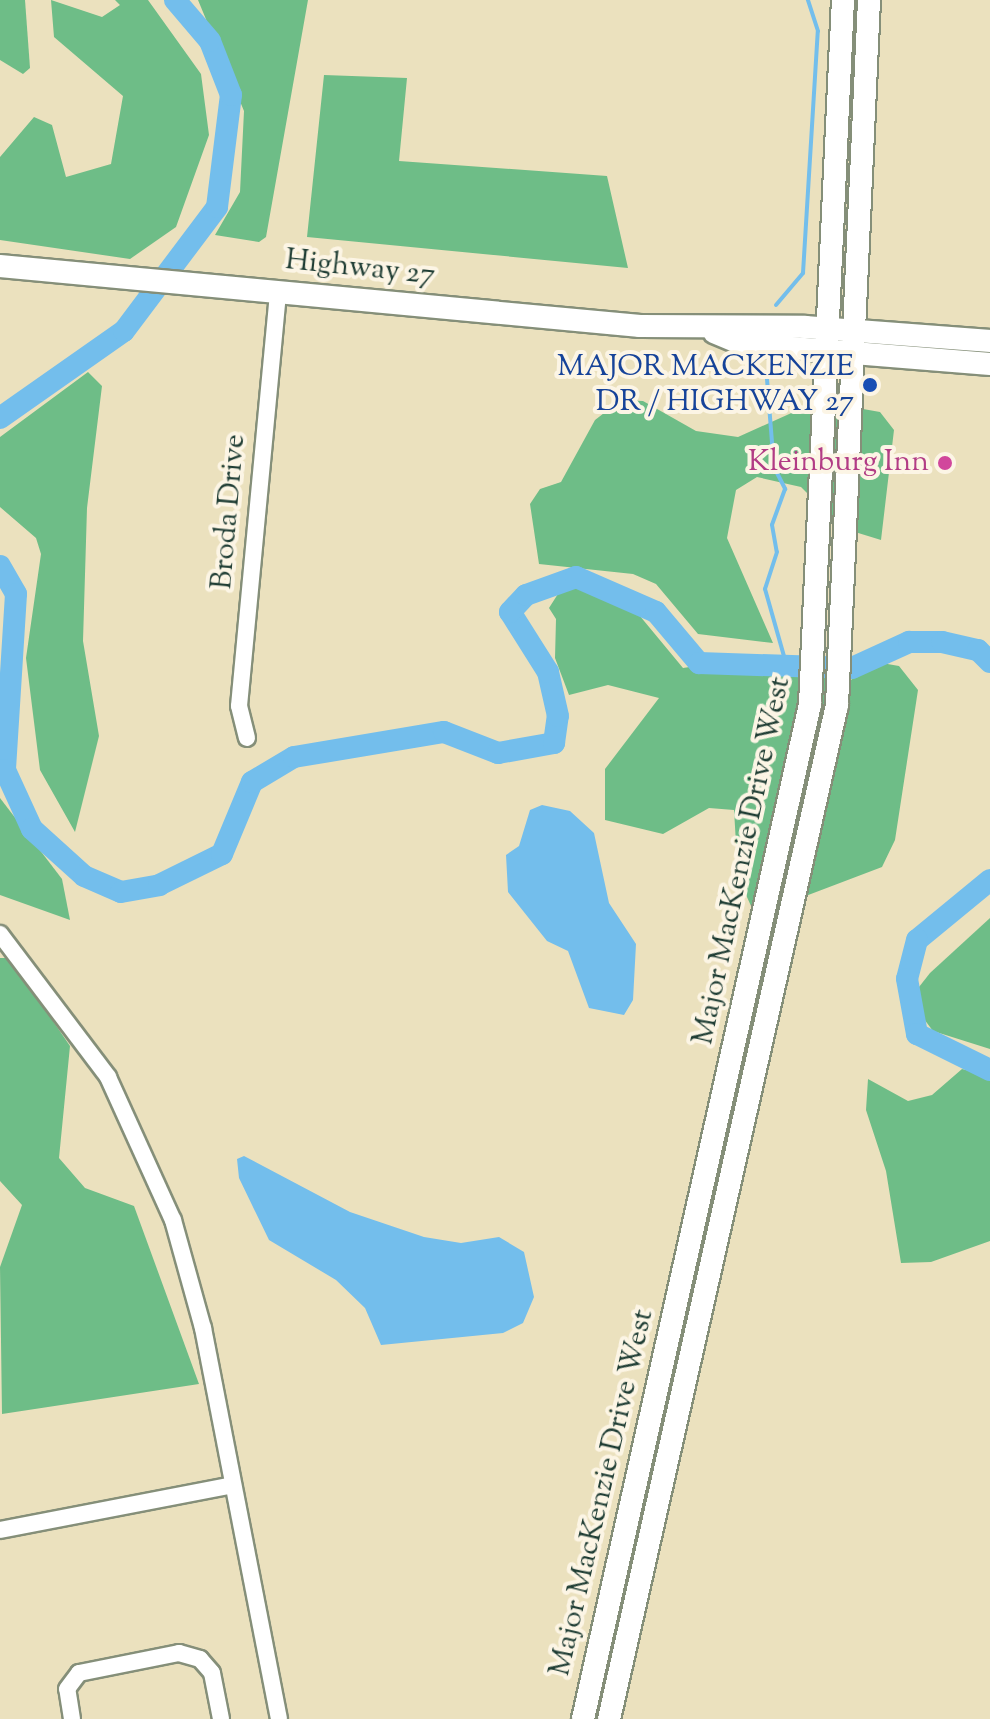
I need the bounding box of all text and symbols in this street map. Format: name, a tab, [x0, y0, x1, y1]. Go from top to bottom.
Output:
street label: Highway 27	[283, 243, 437, 295]
place label: MAJOR MACKENZIE DR / HIGHWAY 27	[557, 350, 854, 420]
marker: MAJOR MACKENZIE DR / HIGHWAY 27	[861, 376, 879, 394]
street label: Broda Drive	[205, 433, 255, 591]
place label: Kleinburg Inn	[748, 445, 929, 481]
marker: Kleinburg Inn	[936, 454, 954, 472]
street label: Major MacKenzie Drive West	[686, 674, 800, 1048]
street label: Major MacKenzie Drive West	[543, 1306, 663, 1680]

